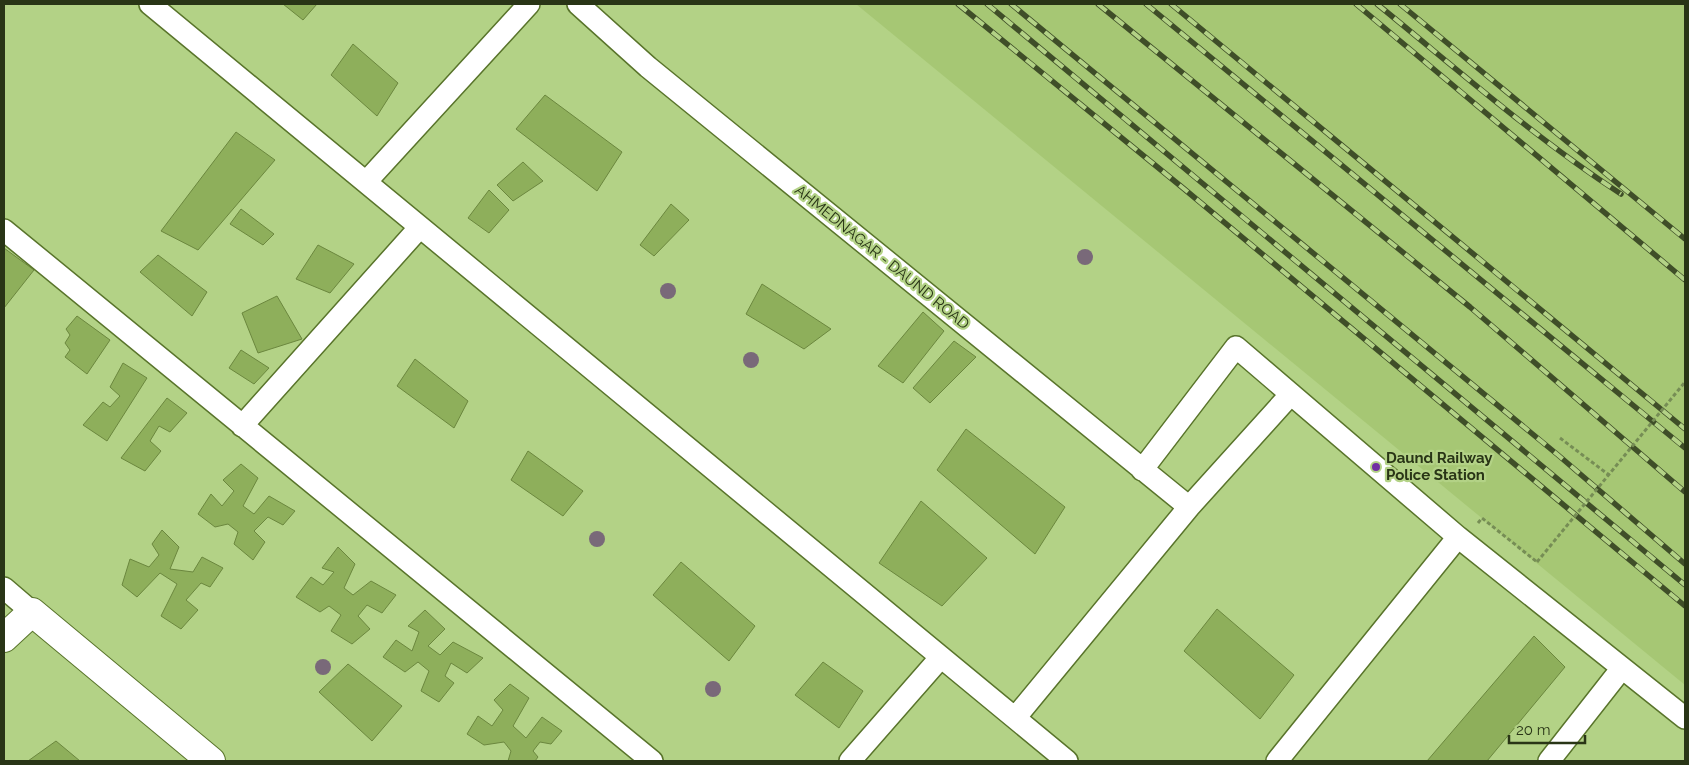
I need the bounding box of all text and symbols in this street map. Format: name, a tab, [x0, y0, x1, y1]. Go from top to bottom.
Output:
street label: AHMEDNAGAR - DAUND ROAD	[791, 181, 973, 333]
place label: Daund Railway Police Station	[1386, 449, 1493, 484]
marker: Daund Railway Police Station	[1370, 461, 1382, 473]
scale bar	[1509, 712, 1585, 744]
text: 20 m	[1516, 721, 1551, 739]

